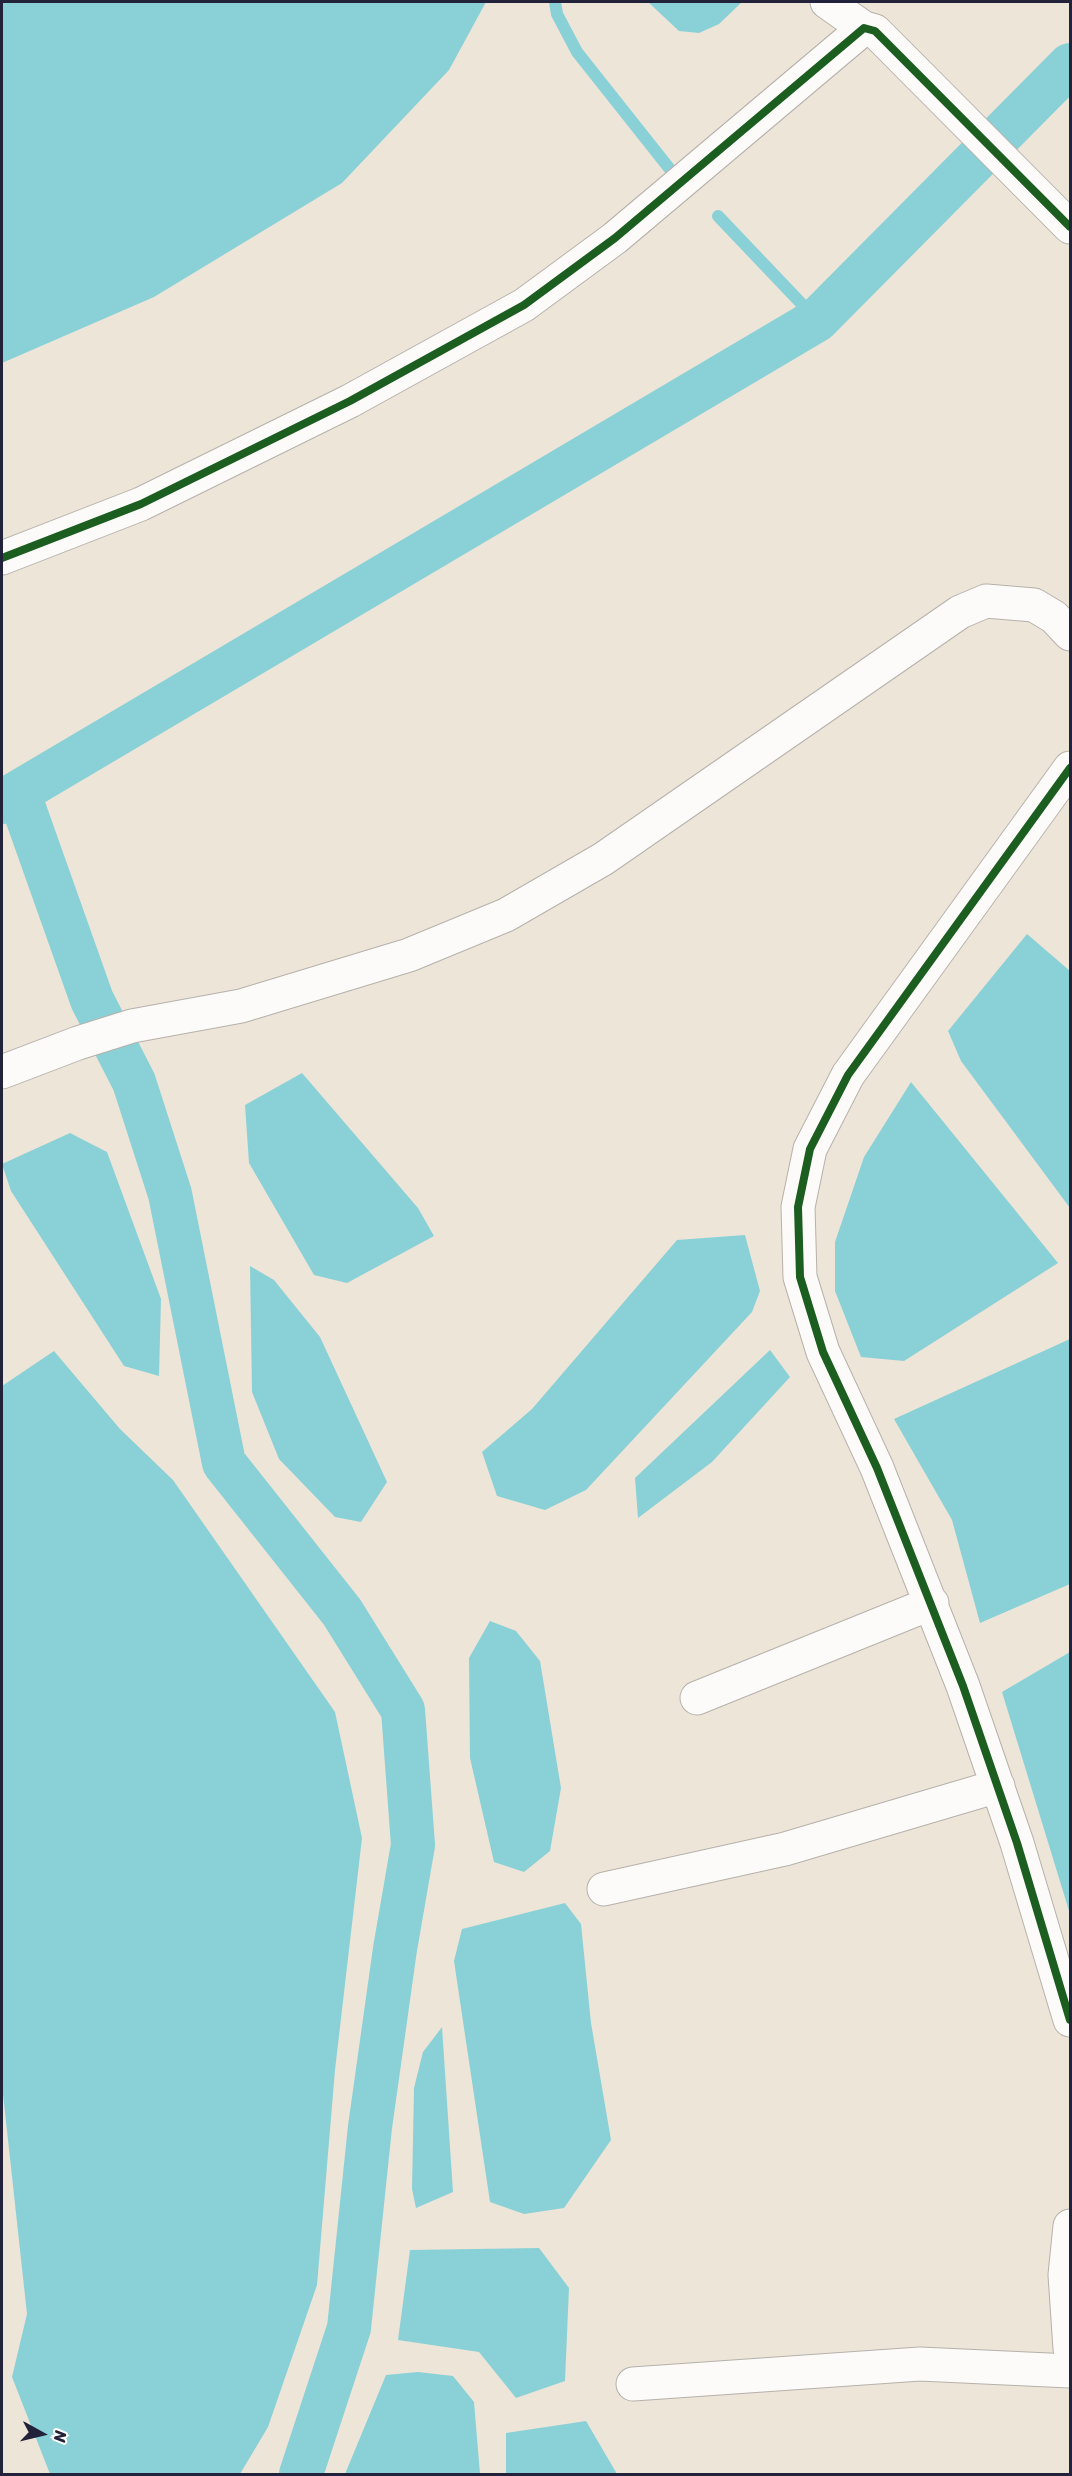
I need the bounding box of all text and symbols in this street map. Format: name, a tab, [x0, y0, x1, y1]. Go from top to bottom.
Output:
north arrow	[12, 2404, 72, 2464]
text: N	[45, 2429, 75, 2444]

